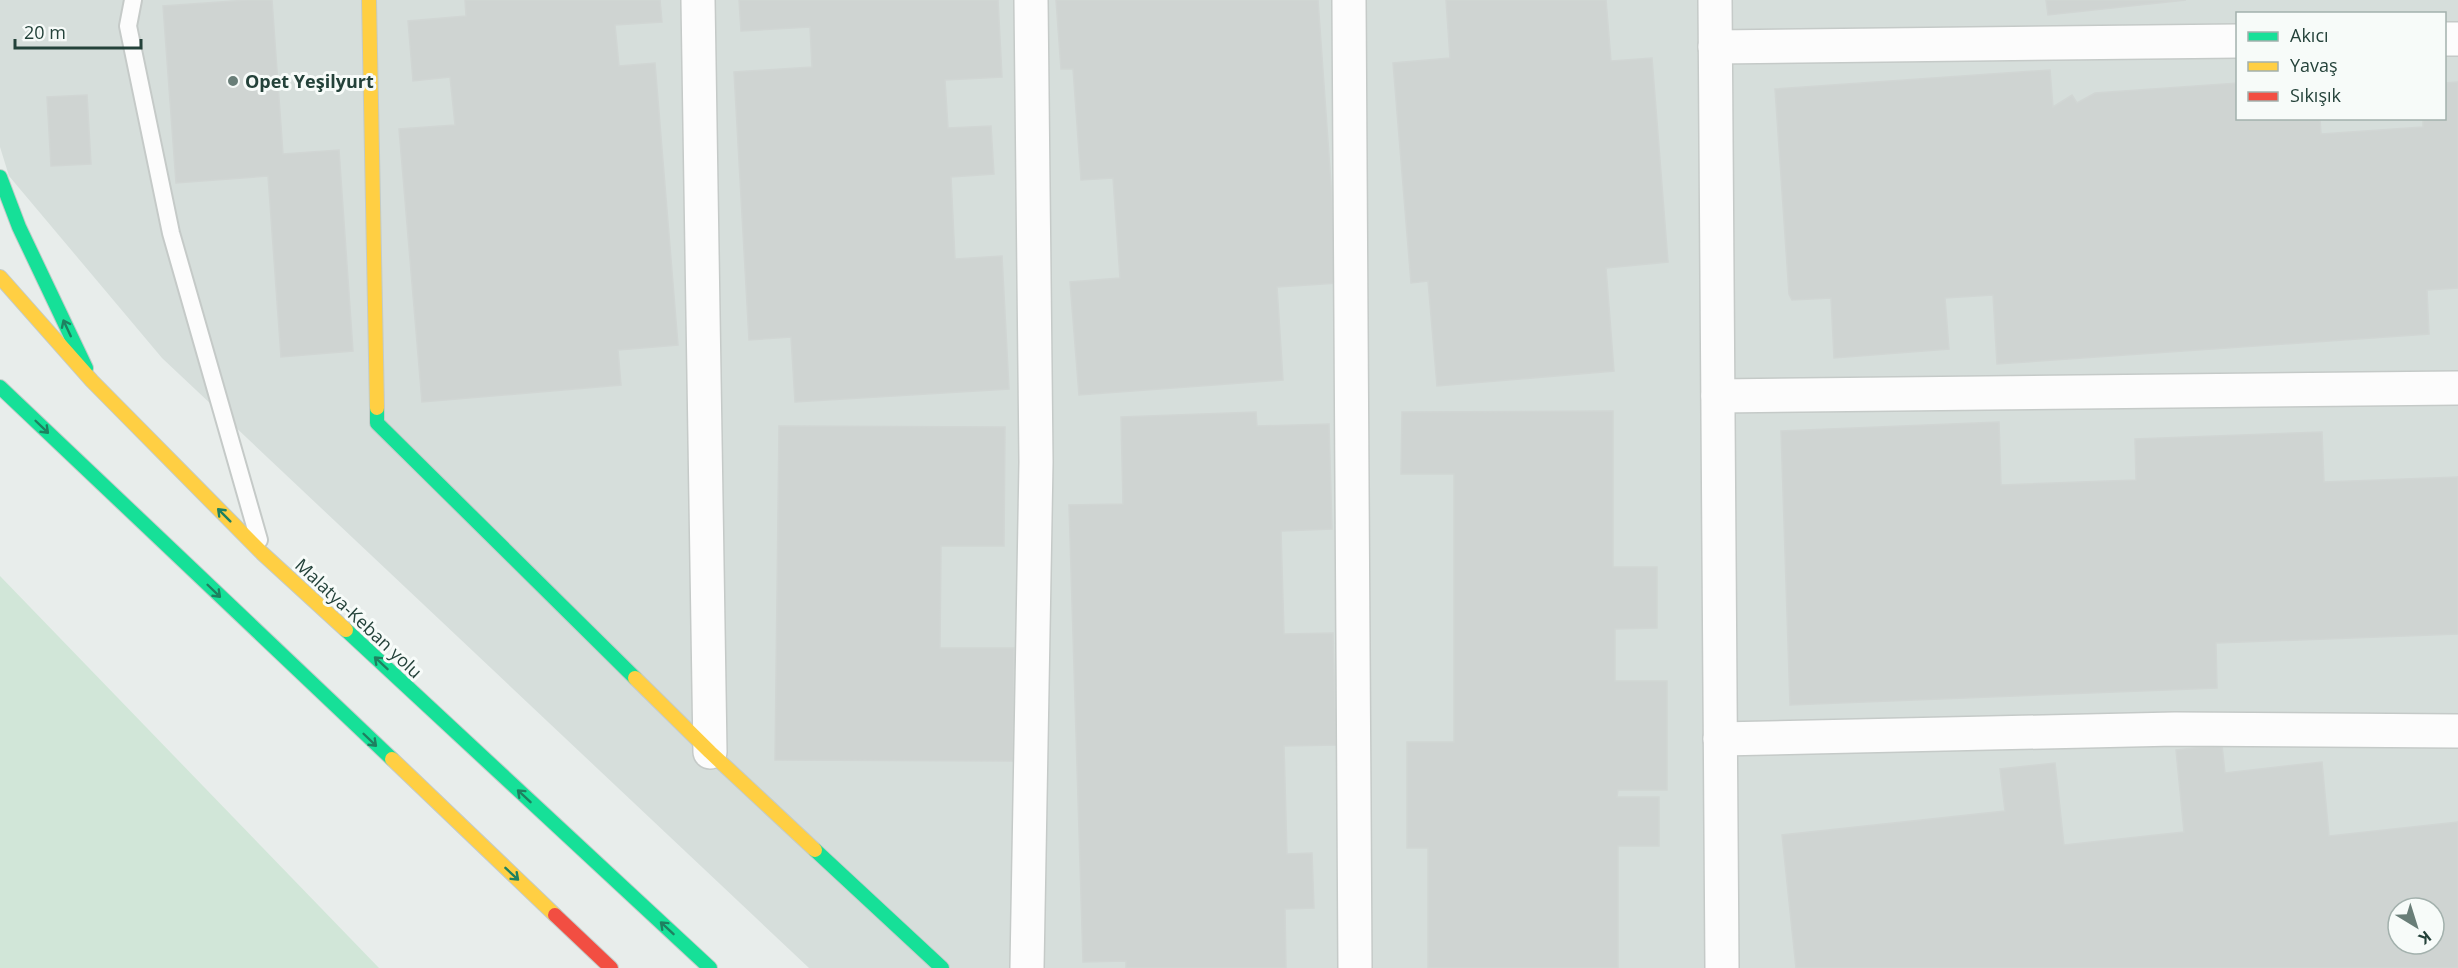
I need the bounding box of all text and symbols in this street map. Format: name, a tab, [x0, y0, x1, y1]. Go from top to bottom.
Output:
scale bar	[15, 12, 141, 50]
legend	[2236, 12, 2446, 120]
text: 20 m	[24, 20, 66, 44]
text: Akıcı	[2290, 23, 2329, 47]
text: Yavaş	[2290, 53, 2338, 77]
place label: Opet Yeşilyurt	[245, 69, 374, 93]
marker: Opet Yeşilyurt	[226, 74, 240, 88]
text: Sıkışık	[2290, 83, 2342, 107]
one-way arrow	[61, 320, 73, 338]
one-way arrow	[35, 420, 50, 434]
one-way arrow	[217, 507, 232, 522]
street label: Malatya-Keban yolu	[290, 553, 428, 683]
one-way arrow	[206, 583, 221, 598]
one-way arrow	[374, 656, 389, 670]
one-way arrow	[363, 732, 378, 747]
one-way arrow	[517, 789, 532, 803]
one-way arrow	[504, 867, 519, 881]
north arrow	[2386, 896, 2446, 956]
one-way arrow	[660, 921, 675, 935]
text: K	[2414, 926, 2436, 950]

